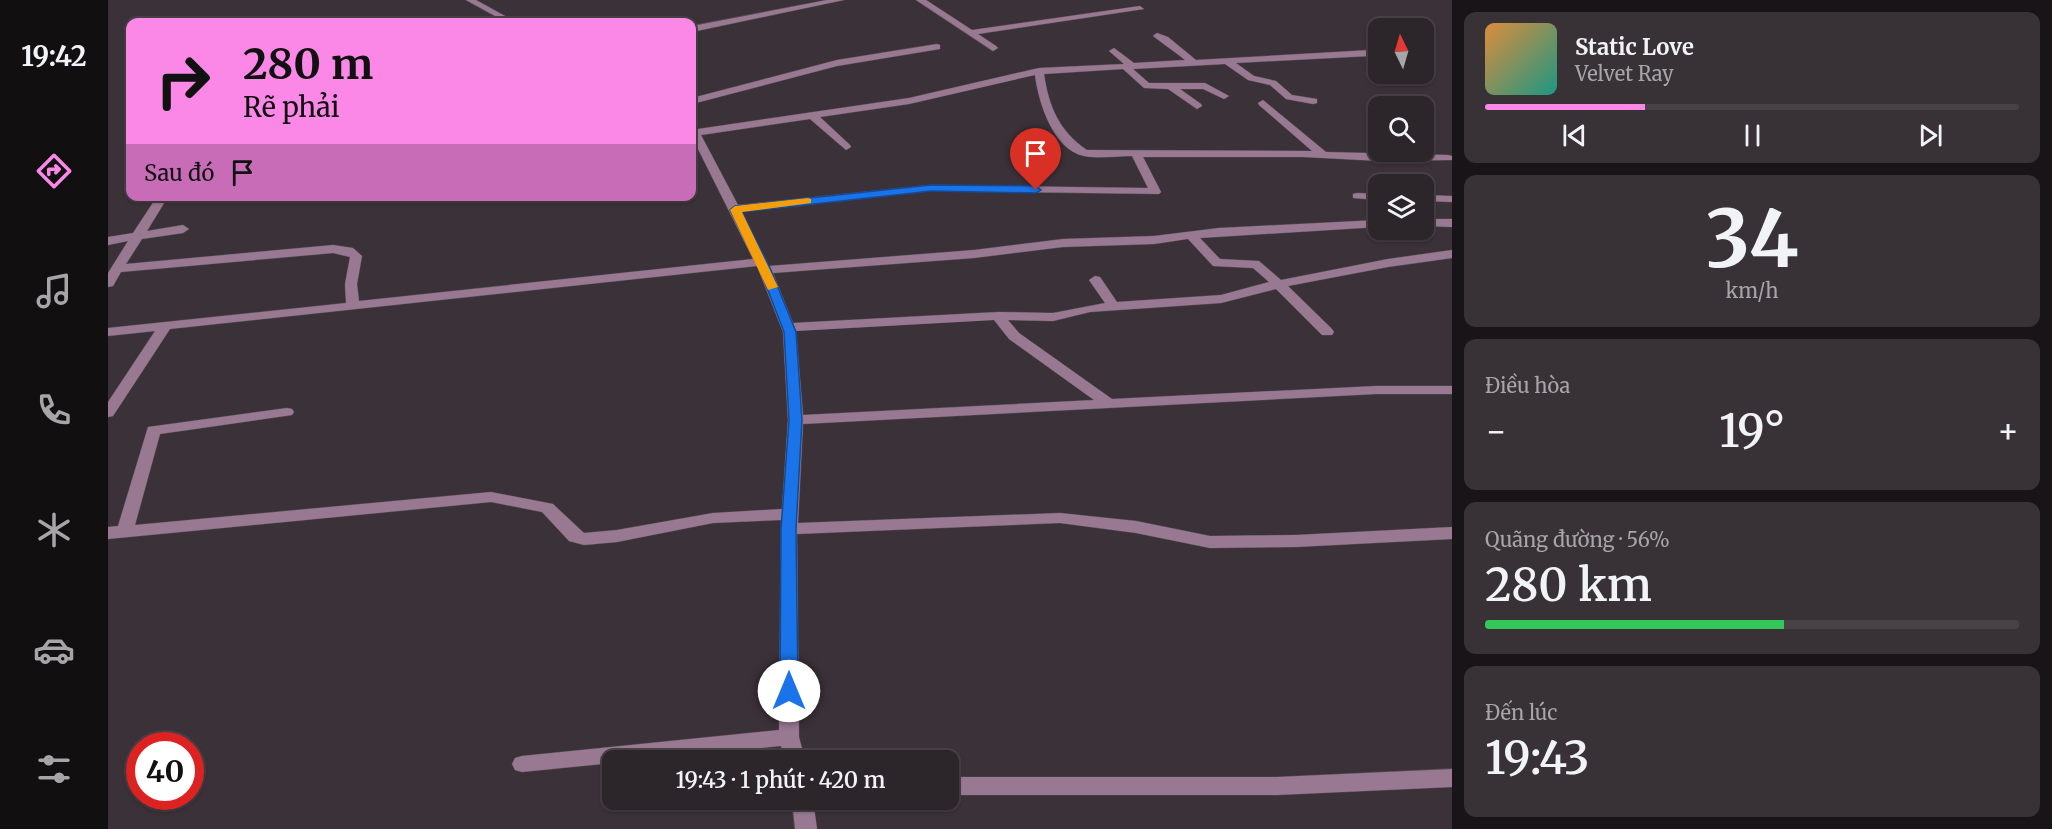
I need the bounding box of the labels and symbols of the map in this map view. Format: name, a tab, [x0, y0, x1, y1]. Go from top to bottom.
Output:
north arrow	[1368, 18, 1434, 84]
pin	[1010, 128, 1061, 190]
position arrow	[757, 659, 821, 723]
speed limit sign: 40	[126, 732, 204, 810]

